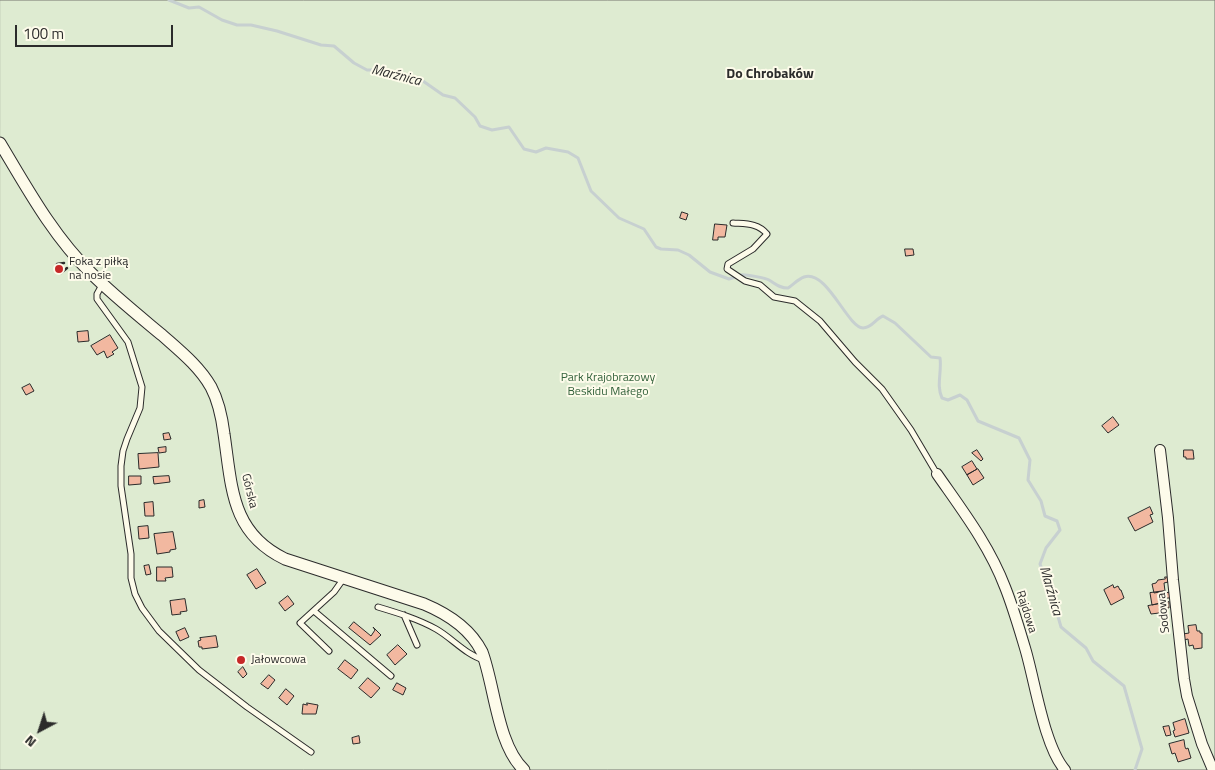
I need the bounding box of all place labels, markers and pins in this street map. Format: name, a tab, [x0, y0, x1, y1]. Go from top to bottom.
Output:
place label: Foka z piłką na nosie	[69, 255, 128, 283]
marker: Foka z piłką na nosie	[53, 263, 65, 275]
place label: Jałowcowa	[251, 653, 306, 667]
marker: Jałowcowa	[235, 654, 247, 666]

